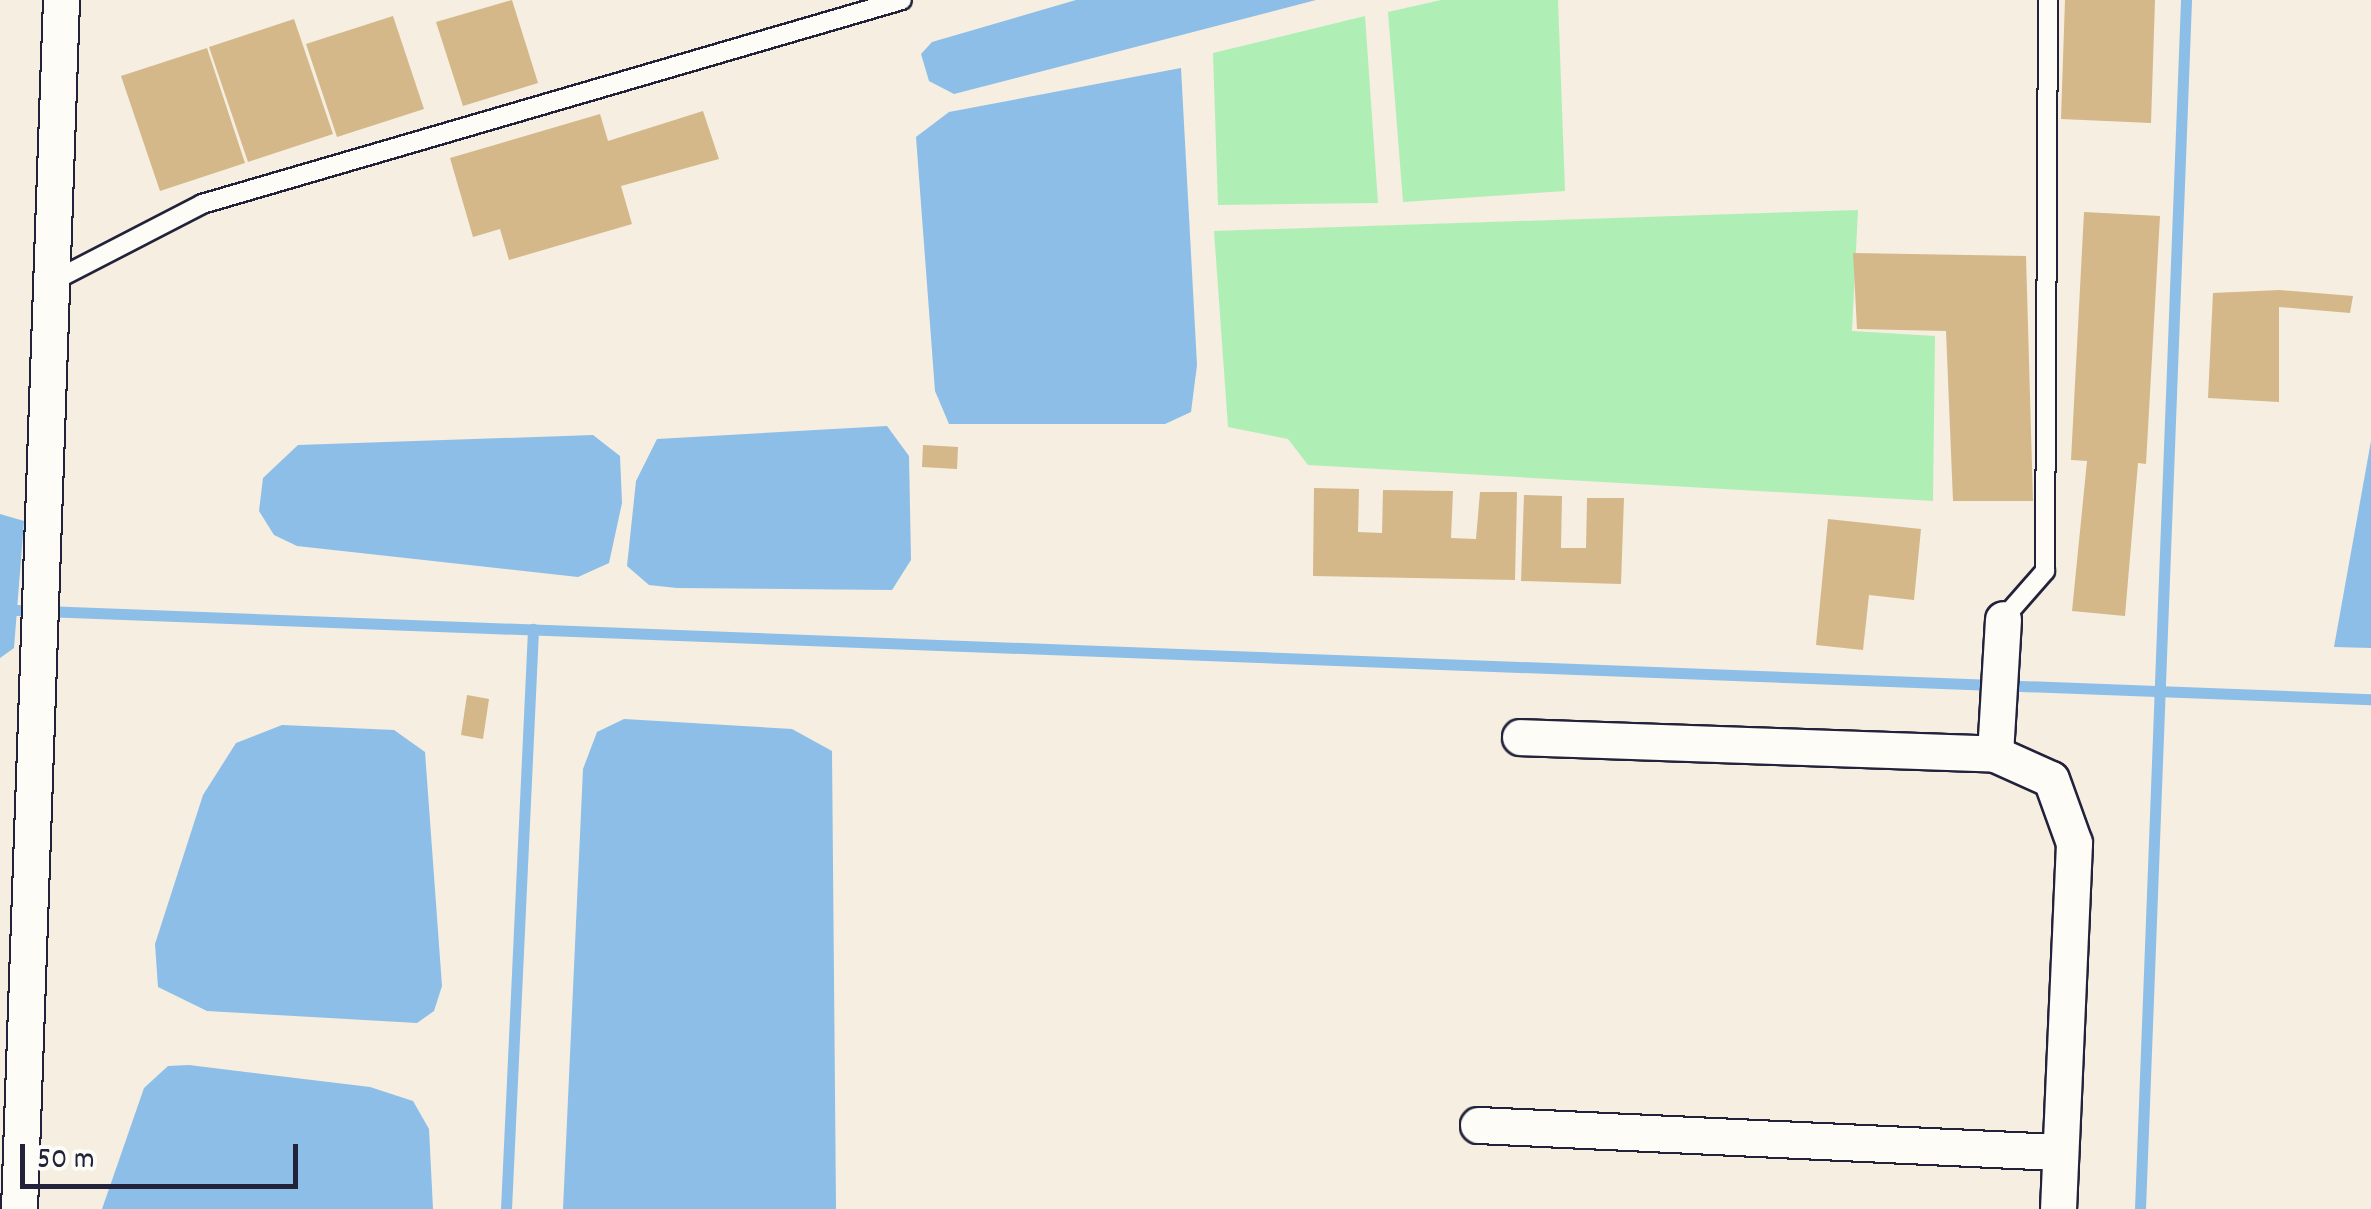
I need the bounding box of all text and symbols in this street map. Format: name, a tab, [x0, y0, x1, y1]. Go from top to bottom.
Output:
scale bar	[25, 1124, 302, 1186]
text: 50 m	[37, 1140, 95, 1183]

